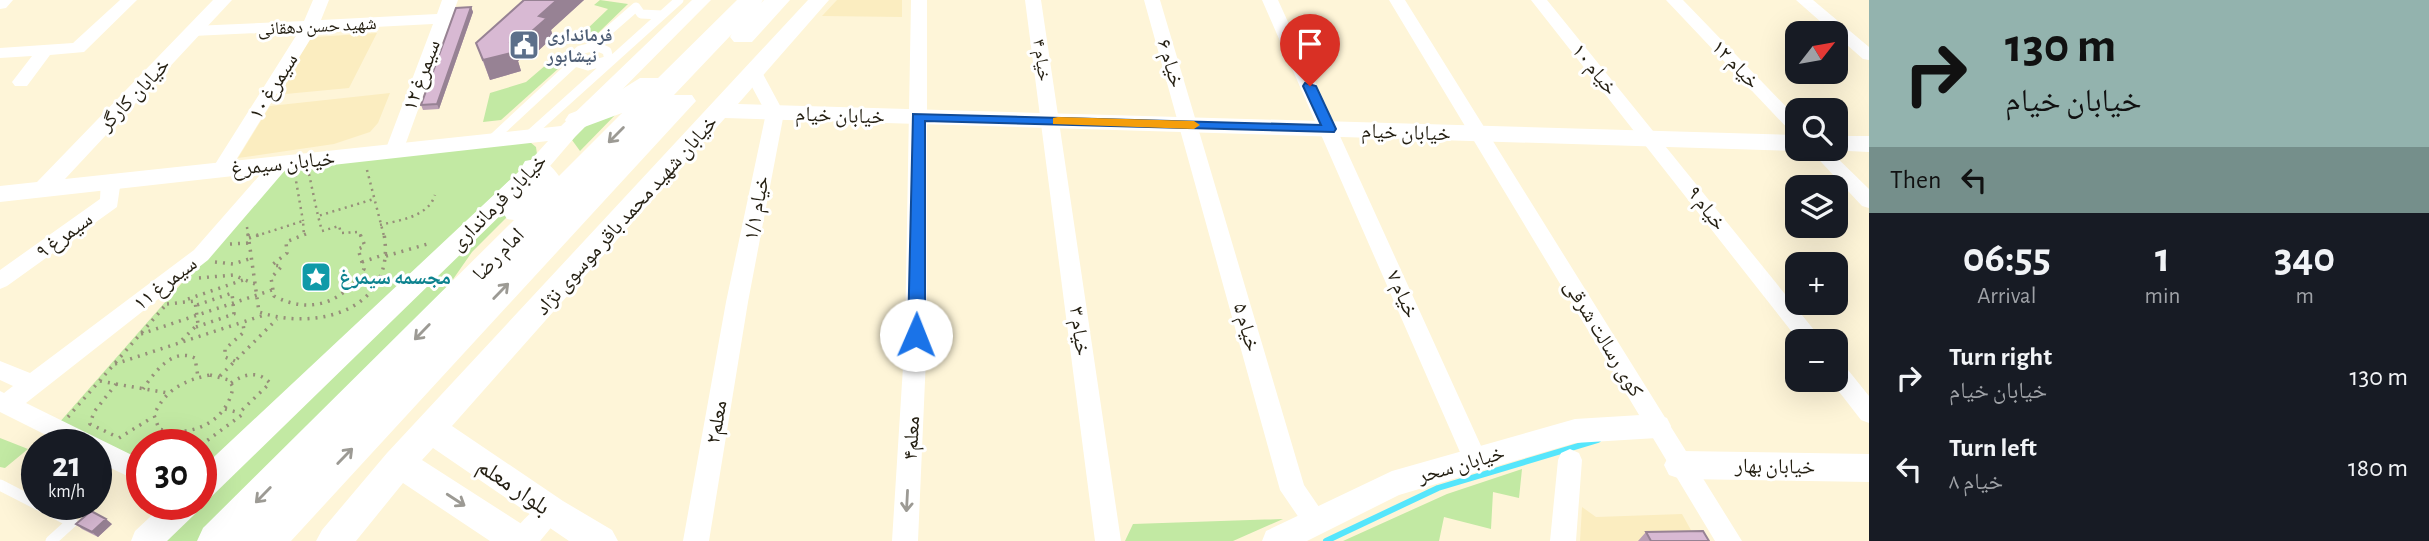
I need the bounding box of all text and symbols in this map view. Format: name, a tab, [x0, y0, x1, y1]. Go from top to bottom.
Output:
pin	[1280, 14, 1340, 86]
street label: شهید حسن دهقانی	[257, 15, 377, 40]
north arrow	[1785, 21, 1848, 84]
map controls	[1785, 21, 1848, 392]
text: 130 m	[2005, 22, 2116, 71]
icon: arrive	[1291, 25, 1329, 63]
place label: فرمانداری نیشابور	[546, 27, 613, 67]
public building icon: فرمانداری نیشابور	[507, 28, 541, 62]
icon: right	[1890, 28, 1981, 119]
street label: خیام ۶	[1150, 36, 1188, 91]
street label: خیام ۱۲	[1705, 36, 1764, 95]
street label: سیمرغ ۱۲	[399, 37, 446, 114]
street label: خیام ۴	[1027, 38, 1053, 83]
street label: خیام ۱۰	[1566, 40, 1621, 101]
street label: سیمرغ ۱۰	[245, 50, 304, 124]
street label: خیابان کارگر	[94, 54, 175, 136]
text: خیابان خیام	[2005, 85, 2142, 117]
button: search	[1785, 98, 1848, 161]
street label: خیابان خیام	[795, 103, 885, 131]
street label: خیابان شهید محمد باقر موسوی نژاد	[531, 111, 722, 320]
street label: خیابان خیام	[1361, 120, 1451, 148]
one-way arrow	[608, 127, 625, 144]
street label: خیابان سیمرغ	[230, 148, 336, 181]
street label: خیابان فرمانداری	[446, 150, 551, 255]
icon: left	[1955, 161, 1993, 199]
text: Then	[1890, 167, 1941, 193]
street label: خیام ۱/۱	[740, 174, 776, 243]
button: layers	[1785, 175, 1848, 238]
street label: خیام ۹	[1681, 182, 1730, 236]
street label: سیمرغ ۹	[32, 208, 98, 264]
street label: امام رضا	[469, 224, 530, 287]
text: 06:55	[1963, 237, 2051, 279]
text: 1	[2155, 237, 2170, 279]
text: 340	[2274, 237, 2335, 279]
street label: سیمرغ ۱۱	[130, 252, 202, 316]
button: +	[1785, 252, 1848, 315]
place icon: مجسمه سیمرغ	[299, 260, 333, 294]
place label: مجسمه سیمرغ	[339, 267, 451, 290]
street label: خیام ۷	[1380, 267, 1422, 322]
street label: کوی رسالت شرقی	[1559, 276, 1647, 402]
one-way arrow	[493, 283, 510, 300]
text: Arrival	[1977, 285, 2036, 308]
text: min	[2145, 285, 2180, 308]
text: m	[2295, 285, 2314, 308]
position arrow	[879, 298, 953, 372]
street label: خیام ۵	[1227, 300, 1263, 355]
street label: خیام ۳	[1063, 305, 1093, 357]
one-way arrow	[414, 323, 431, 340]
button: −	[1785, 329, 1848, 392]
text: Turn right	[1949, 344, 2052, 370]
icon: right	[1890, 359, 1928, 397]
text: 130 m	[2350, 364, 2408, 390]
text: خیابان خیام	[1949, 380, 2047, 403]
street label: معلم۲	[702, 399, 734, 446]
street label: معلم۴	[900, 416, 926, 461]
speed limit sign: 30	[126, 429, 217, 520]
text: Turn left	[1949, 435, 2037, 461]
street label: خیابان سحر	[1414, 442, 1507, 488]
text: 21	[52, 448, 81, 483]
one-way arrow	[336, 448, 353, 465]
icon: left	[1890, 450, 1928, 488]
street label: بلوار معلم	[471, 454, 554, 522]
street label: خیابان بهار	[1734, 455, 1815, 479]
text: 180 m	[2348, 455, 2408, 481]
text: خیام ۸	[1949, 471, 2003, 494]
text: km/h	[48, 483, 85, 501]
one-way arrow	[255, 486, 272, 503]
one-way arrow	[901, 490, 914, 513]
one-way arrow	[446, 494, 466, 508]

